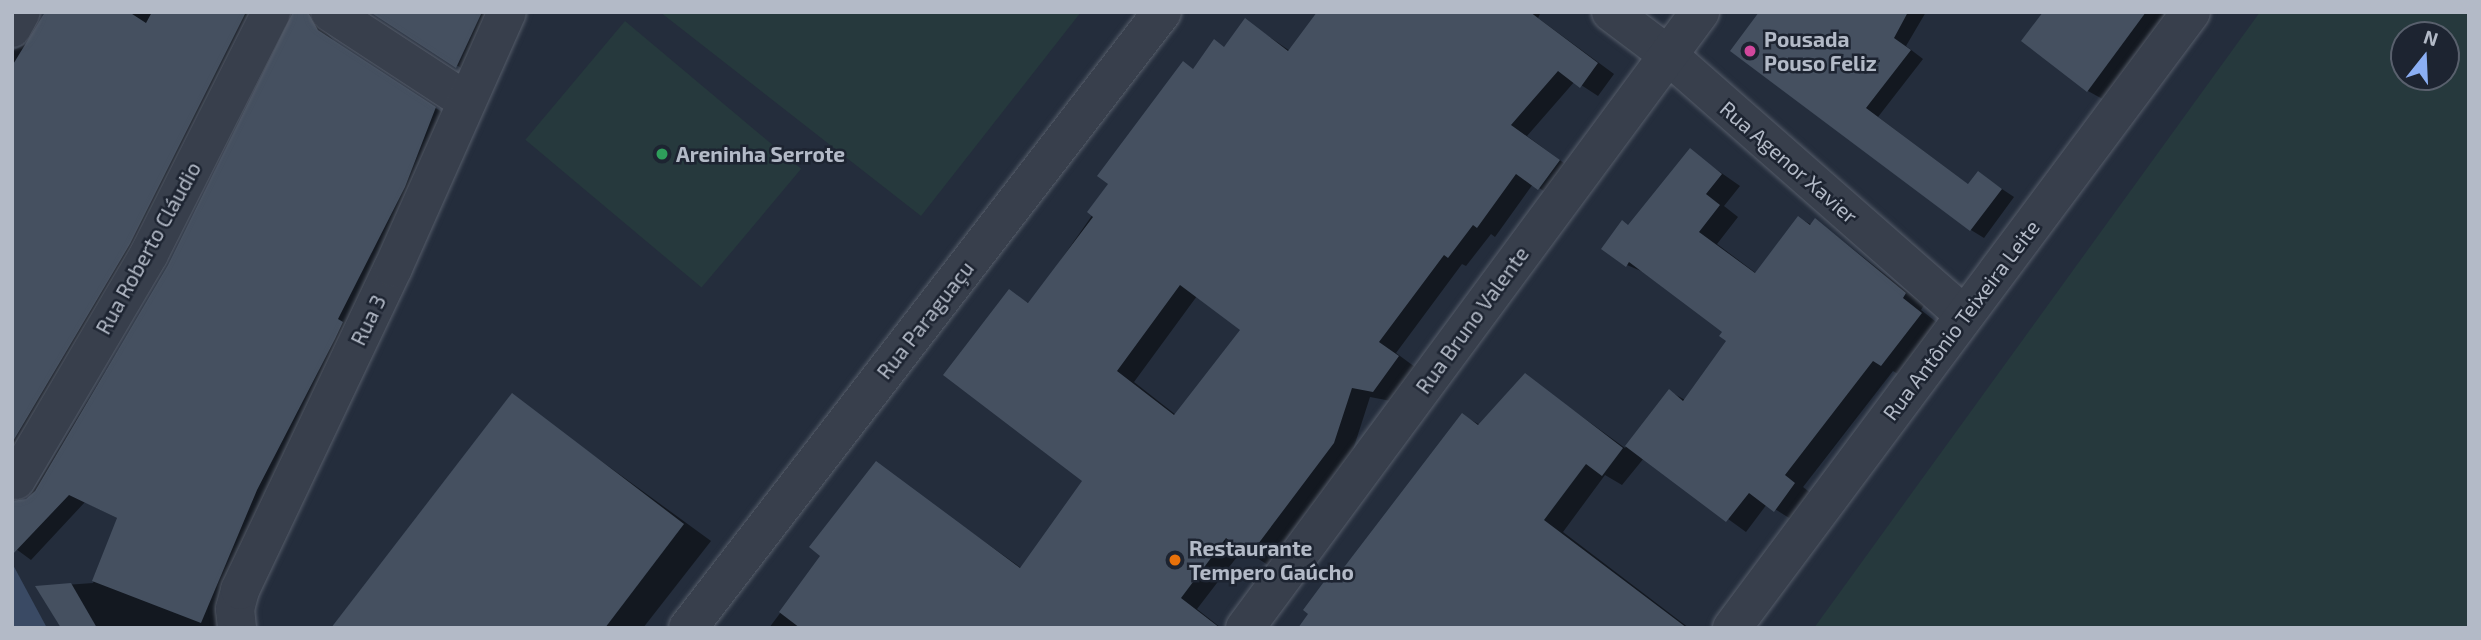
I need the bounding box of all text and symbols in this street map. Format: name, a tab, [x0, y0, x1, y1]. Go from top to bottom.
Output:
north arrow	[2390, 21, 2460, 91]
text: N	[2421, 24, 2441, 51]
place label: Pousada Pouso Feliz	[1764, 26, 1877, 76]
marker: Pousada Pouso Feliz	[1742, 43, 1758, 59]
street label: Rua Agenor Xavier	[1715, 95, 1863, 229]
place label: Areninha Serrote	[676, 141, 845, 167]
marker: Areninha Serrote	[654, 146, 670, 162]
street label: Rua Roberto Cláudio	[90, 157, 206, 339]
street label: Rua Antônio Teixeira Leite	[1877, 215, 2045, 425]
street label: Rua Bruno Valente	[1410, 241, 1534, 399]
street label: Rua Paraguaçu	[871, 256, 979, 384]
street label: Rua 3	[345, 291, 391, 349]
place label: Restaurante Tempero Gaúcho	[1189, 535, 1354, 585]
marker: Restaurante Tempero Gaúcho	[1167, 552, 1183, 568]

